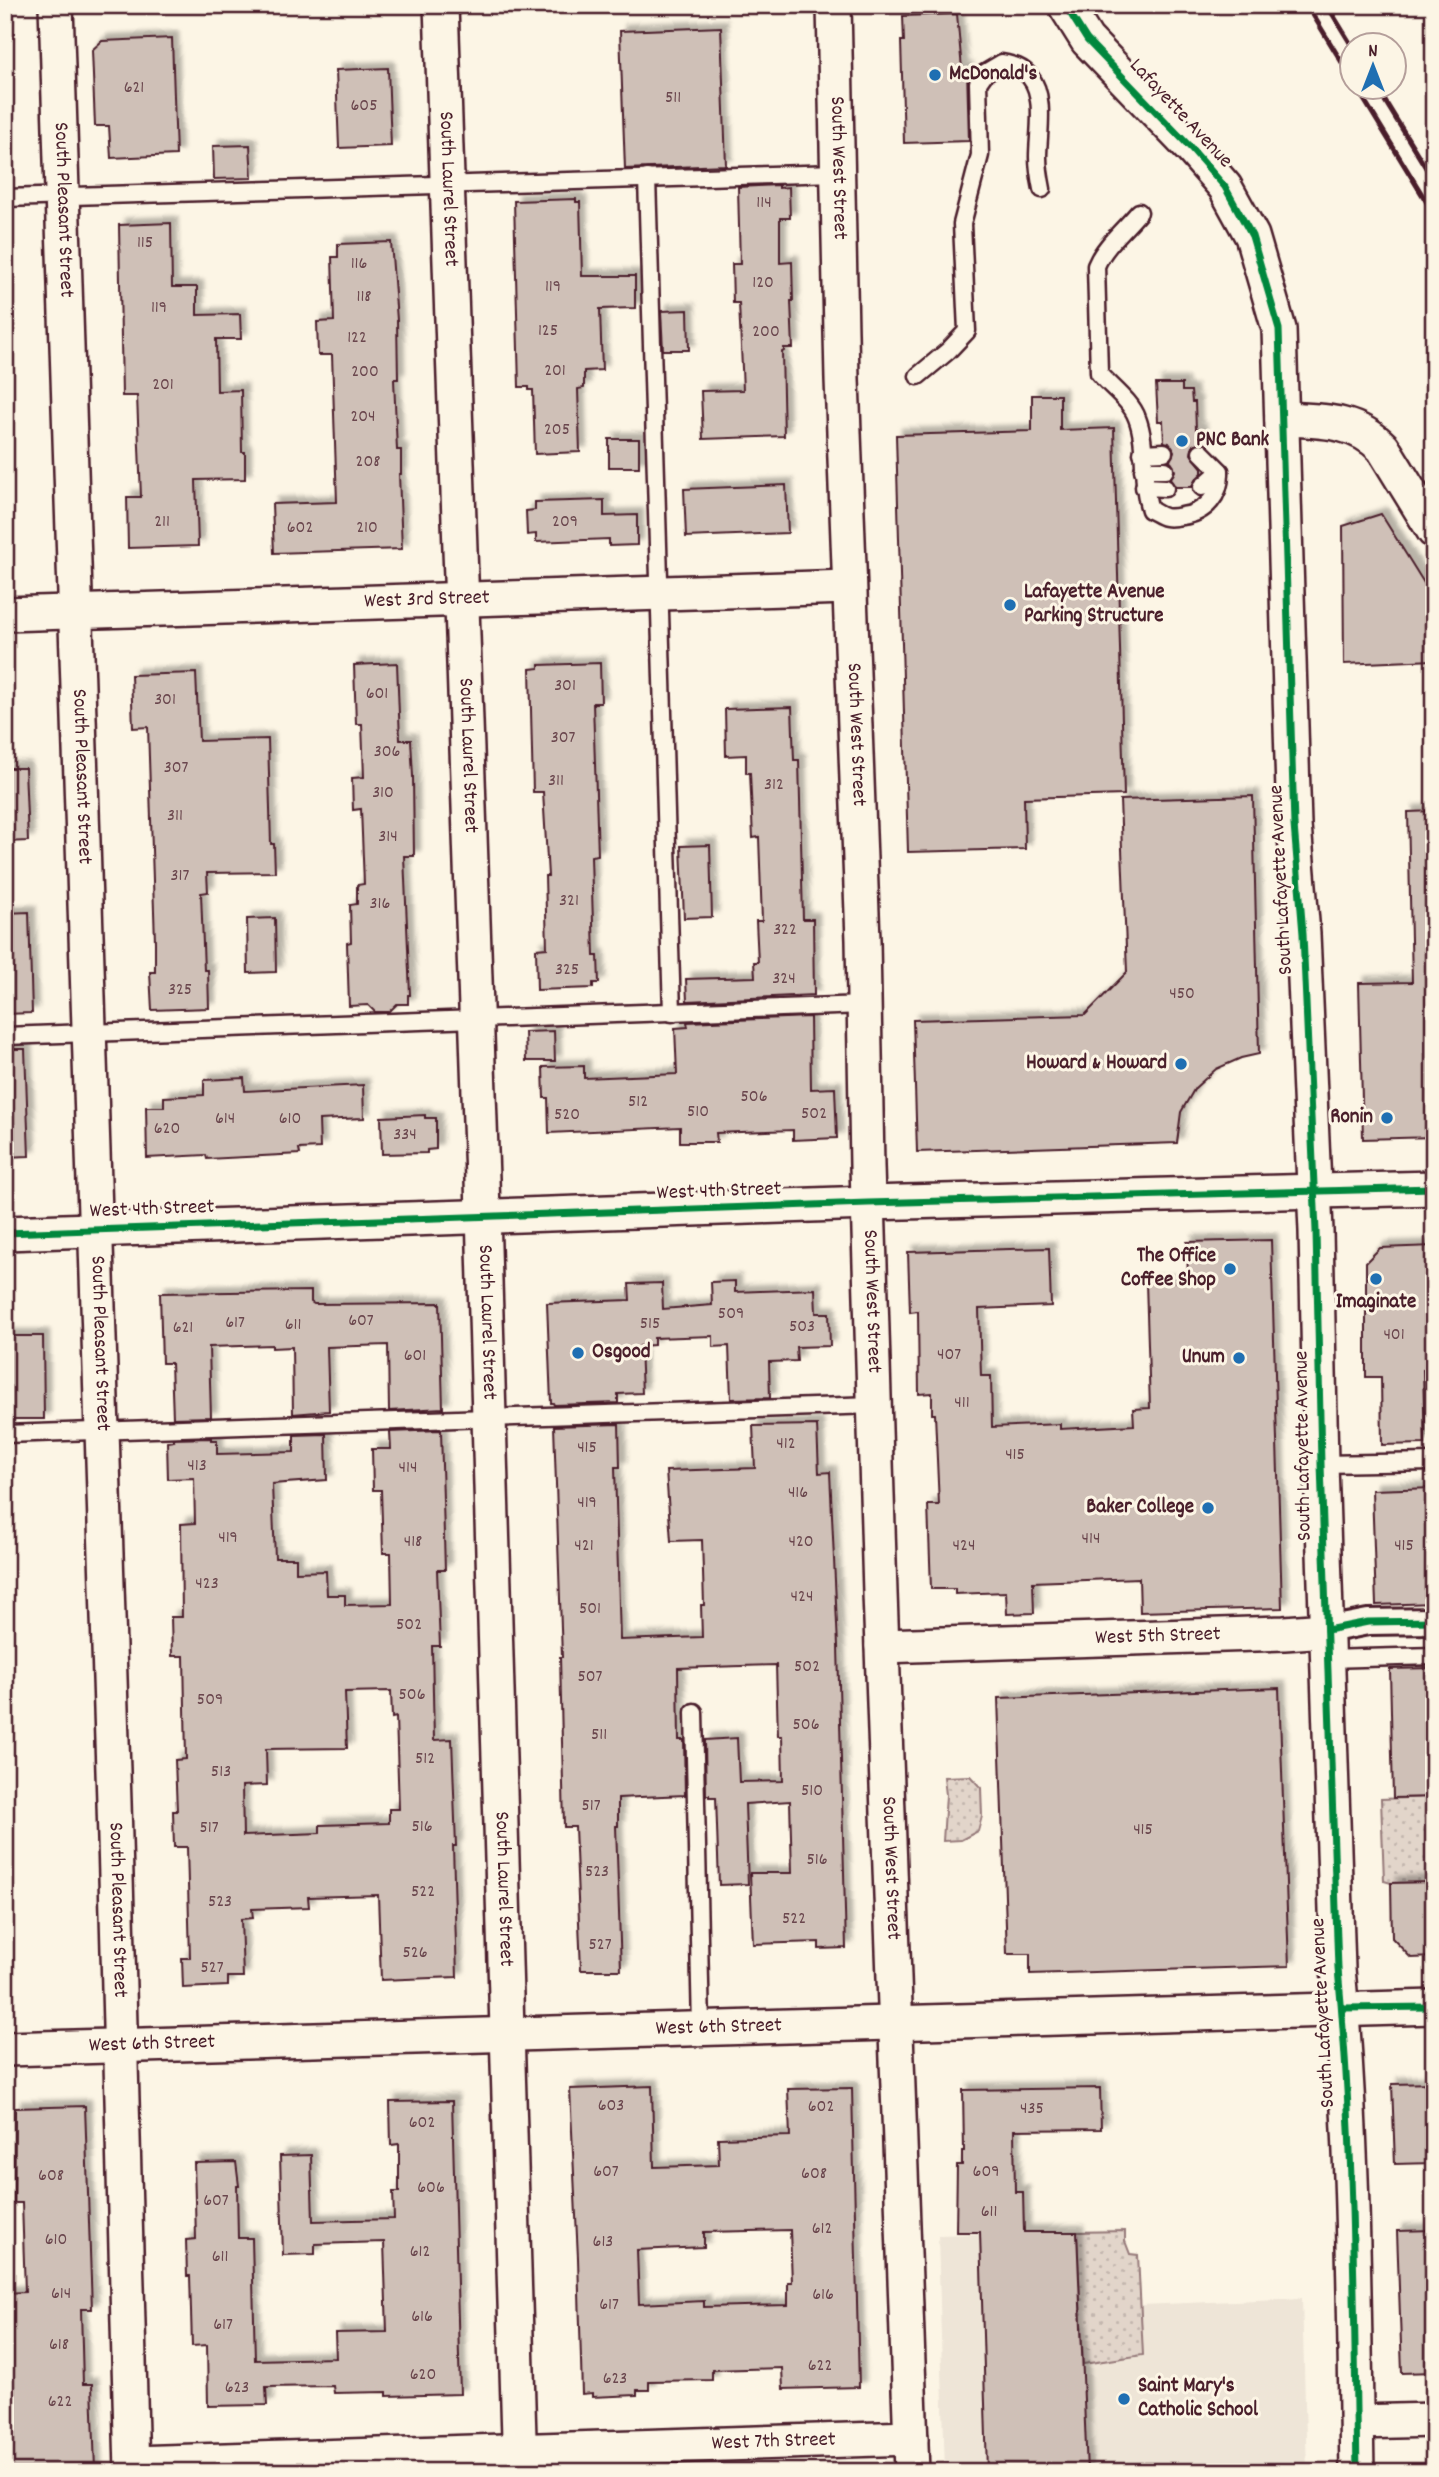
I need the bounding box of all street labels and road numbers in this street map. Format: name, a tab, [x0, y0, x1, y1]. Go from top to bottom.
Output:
street label: Lafayette Avenue	[1121, 52, 1239, 176]
street label: South West Street	[821, 96, 854, 240]
street label: South Laurel Street	[430, 111, 465, 267]
street label: South Pleasant Street	[45, 122, 80, 298]
street label: West 3rd Street	[364, 583, 490, 617]
street label: South West Street	[838, 662, 873, 807]
street label: South Laurel Street	[450, 677, 485, 834]
street label: South Pleasant Street	[63, 688, 99, 865]
street label: South Lafayette Avenue	[1262, 784, 1302, 976]
street label: West 4th Street	[656, 1175, 782, 1209]
street label: West 4th Street	[89, 1193, 215, 1227]
street label: South West Street	[854, 1229, 888, 1374]
street label: South Laurel Street	[469, 1244, 503, 1401]
street label: South Pleasant Street	[81, 1255, 117, 1432]
street label: South Lafayette Avenue	[1287, 1351, 1321, 1541]
street label: West 5th Street	[1095, 1620, 1221, 1654]
street label: South West Street	[872, 1796, 908, 1941]
street label: South Laurel Street	[486, 1811, 520, 1967]
street label: South Pleasant Street	[100, 1822, 134, 1998]
street label: South Lafayette Avenue	[1304, 1917, 1344, 2109]
street label: West 6th Street	[655, 2011, 782, 2045]
street label: West 6th Street	[88, 2028, 216, 2062]
street label: West 7th Street	[711, 2425, 836, 2459]

